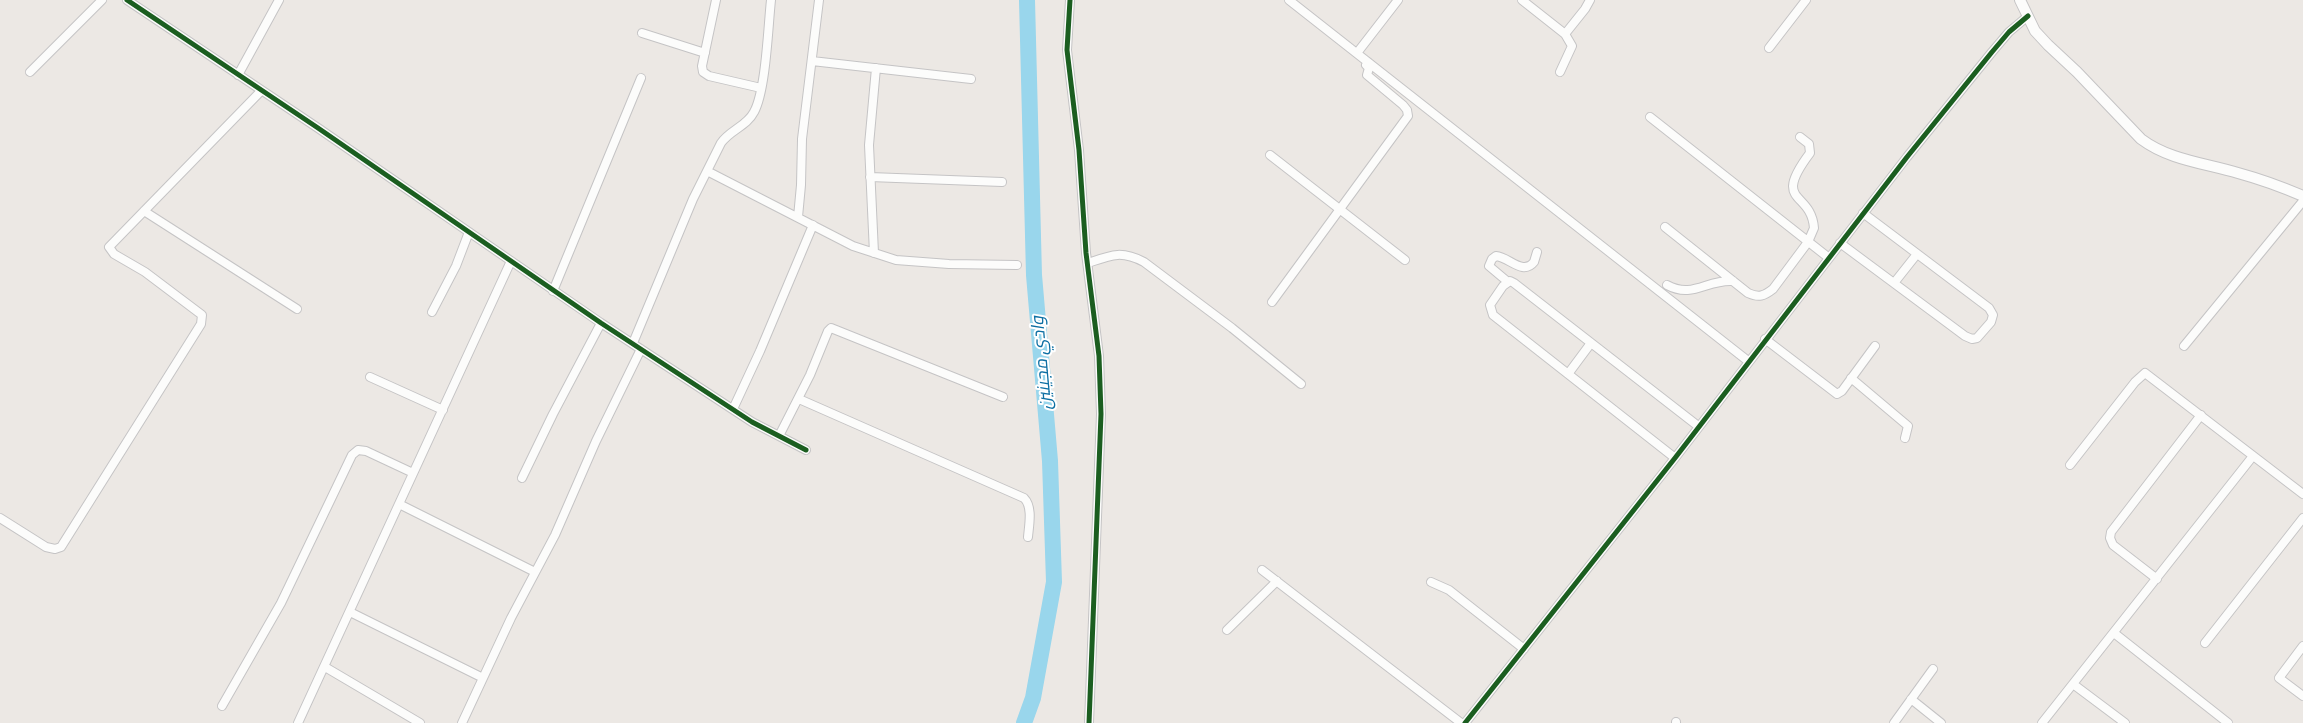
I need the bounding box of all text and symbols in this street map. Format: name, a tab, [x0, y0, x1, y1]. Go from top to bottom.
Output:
water label: وادي مجينين	[1027, 315, 1057, 411]

